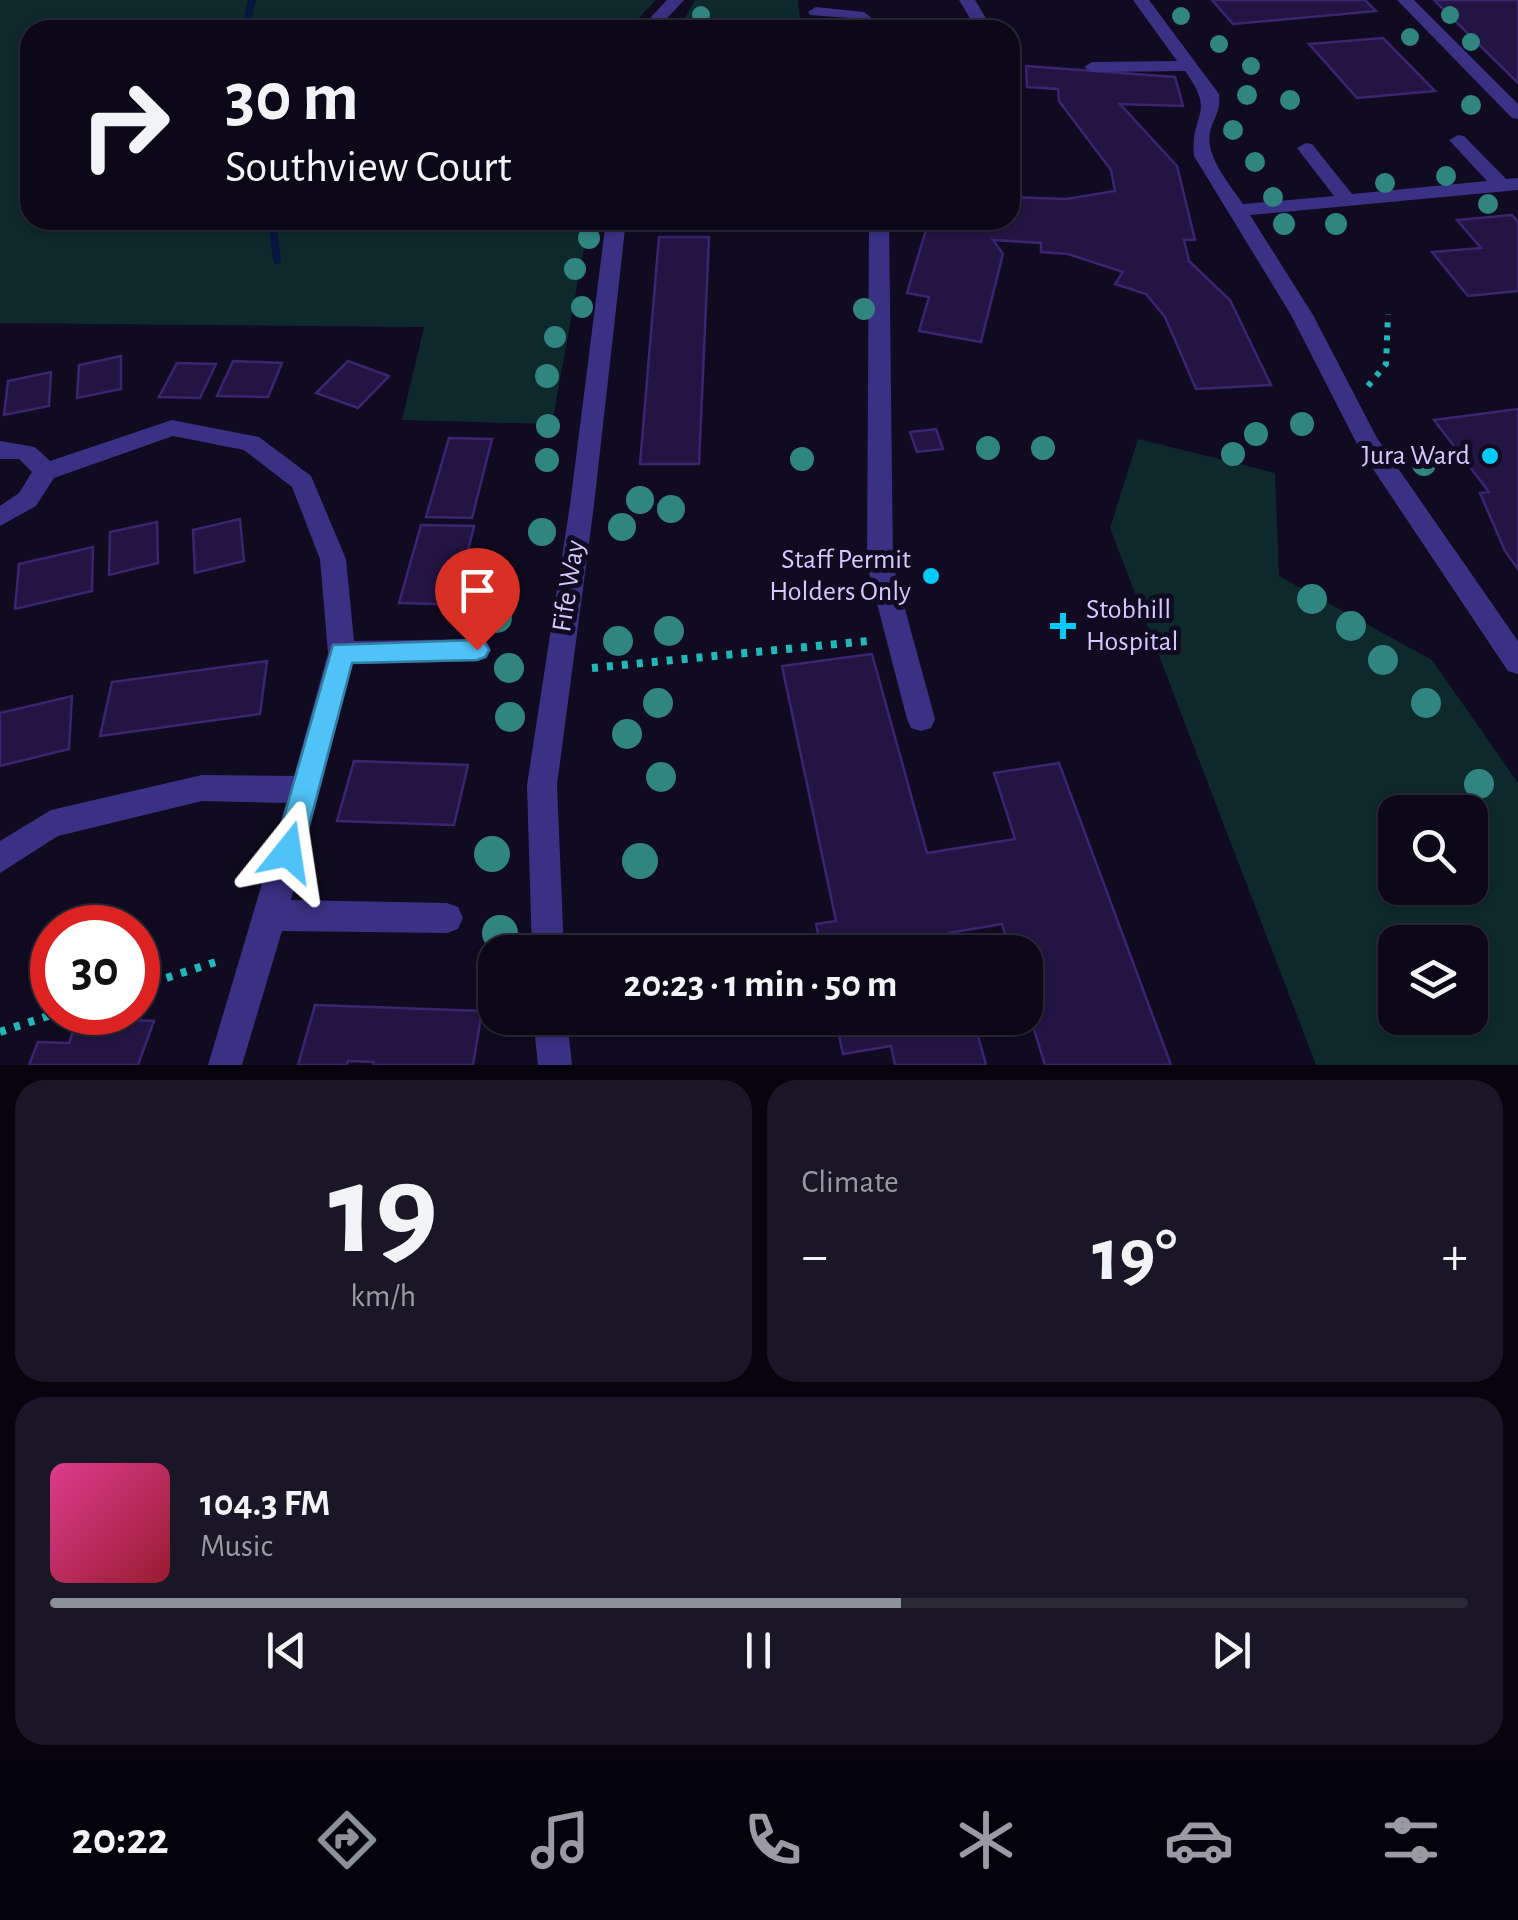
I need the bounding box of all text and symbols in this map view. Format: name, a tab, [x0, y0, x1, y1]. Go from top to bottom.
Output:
icon: right	[60, 60, 190, 190]
text: 30 m	[225, 63, 359, 133]
text: Southview Court	[225, 145, 512, 190]
place label: Jura Ward	[1362, 442, 1470, 470]
marker: Jura Ward	[1479, 445, 1501, 467]
street label: Fife Way	[548, 538, 590, 634]
place label: Staff Permit Holders Only	[769, 546, 911, 606]
pin	[435, 548, 520, 651]
icon: arrive	[450, 563, 505, 618]
marker: Staff Permit Holders Only	[920, 565, 942, 587]
place label: Stobhill Hospital	[1086, 596, 1179, 656]
marker: Stobhill Hospital	[1050, 613, 1076, 639]
map controls	[1378, 795, 1488, 1035]
button: search	[1378, 795, 1488, 905]
position arrow	[236, 800, 340, 904]
speed limit sign: 30	[30, 905, 160, 1035]
button: layers	[1378, 925, 1488, 1035]
text: 20:23 · 1 min · 50 m	[624, 966, 897, 1004]
text: 19	[328, 1147, 438, 1277]
text: Climate	[802, 1166, 899, 1198]
text: 19°	[1092, 1219, 1177, 1294]
text: −	[802, 1229, 828, 1284]
text: +	[1442, 1229, 1468, 1284]
text: km/h	[350, 1280, 416, 1312]
text: 104.3 FM	[200, 1485, 331, 1523]
text: Music	[200, 1530, 273, 1562]
icon: previous	[259, 1623, 314, 1678]
icon: pause	[731, 1623, 786, 1678]
icon: next	[1204, 1623, 1259, 1678]
icon: directions	[312, 1805, 382, 1875]
icon: music	[525, 1805, 595, 1875]
icon: phone	[738, 1805, 808, 1875]
icon: climate	[951, 1805, 1021, 1875]
icon: car	[1164, 1805, 1234, 1875]
icon: filters	[1376, 1805, 1446, 1875]
text: 20:22	[71, 1817, 169, 1862]

